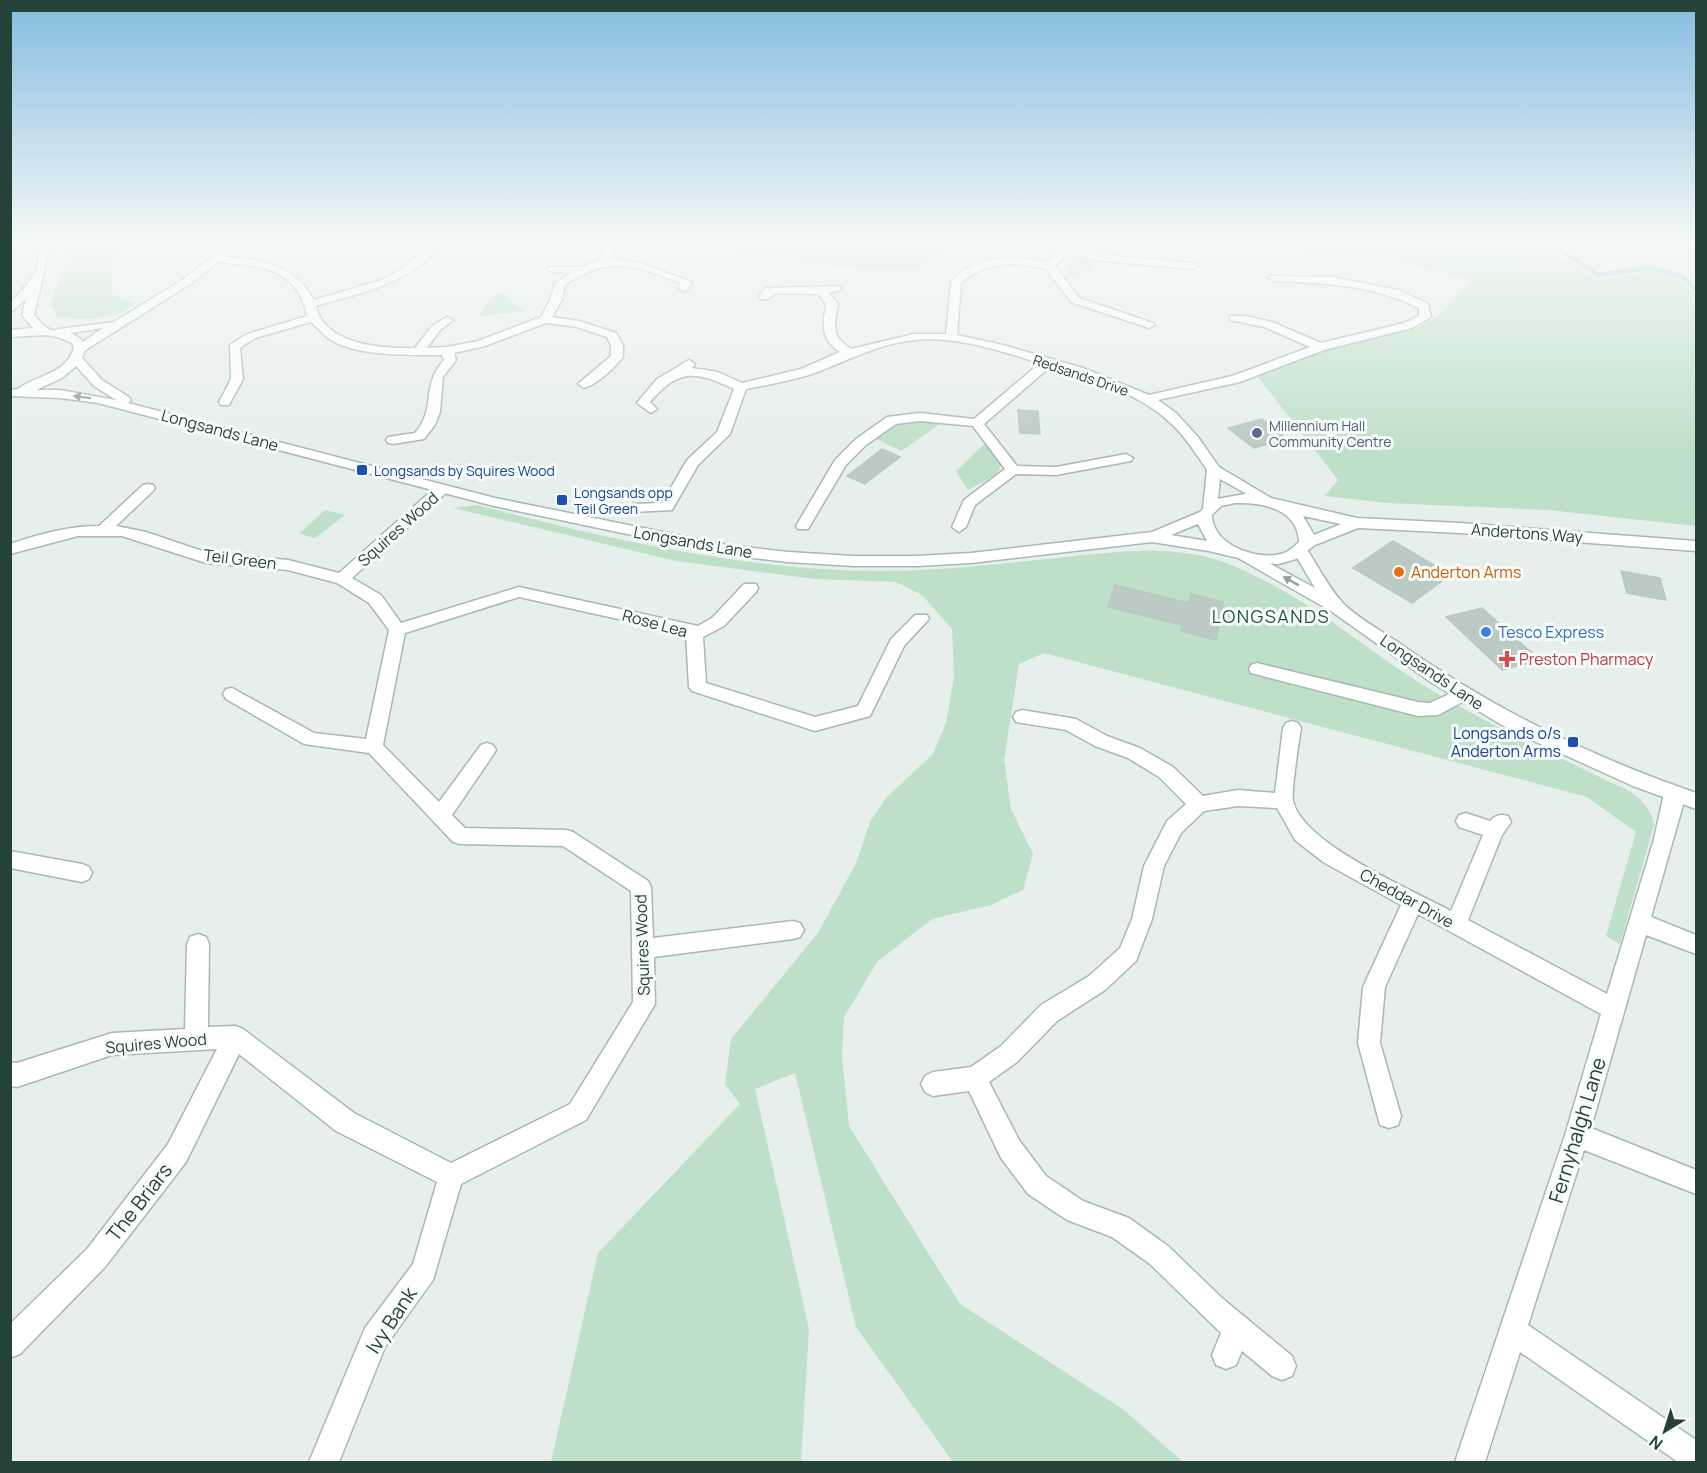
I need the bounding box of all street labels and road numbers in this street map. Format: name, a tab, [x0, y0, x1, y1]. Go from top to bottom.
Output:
street label: Redsands Drive	[1031, 350, 1131, 400]
street label: Longsands Lane	[159, 404, 281, 456]
street label: Squires Wood	[353, 487, 443, 571]
street label: Andertons Way	[1470, 518, 1584, 548]
street label: Longsands Lane	[632, 521, 754, 563]
street label: Teil Green	[202, 544, 278, 574]
street label: Rose Lea	[620, 604, 690, 642]
street label: Longsands Lane	[1376, 629, 1488, 715]
street label: Cheddar Drive	[1356, 863, 1458, 933]
street label: Squires Wood	[629, 894, 655, 996]
street label: Squires Wood	[104, 1028, 208, 1058]
street label: Fernyhalgh Lane	[1542, 1054, 1612, 1206]
street label: The Briars	[100, 1157, 178, 1247]
street label: Ivy Bank	[359, 1281, 423, 1359]

